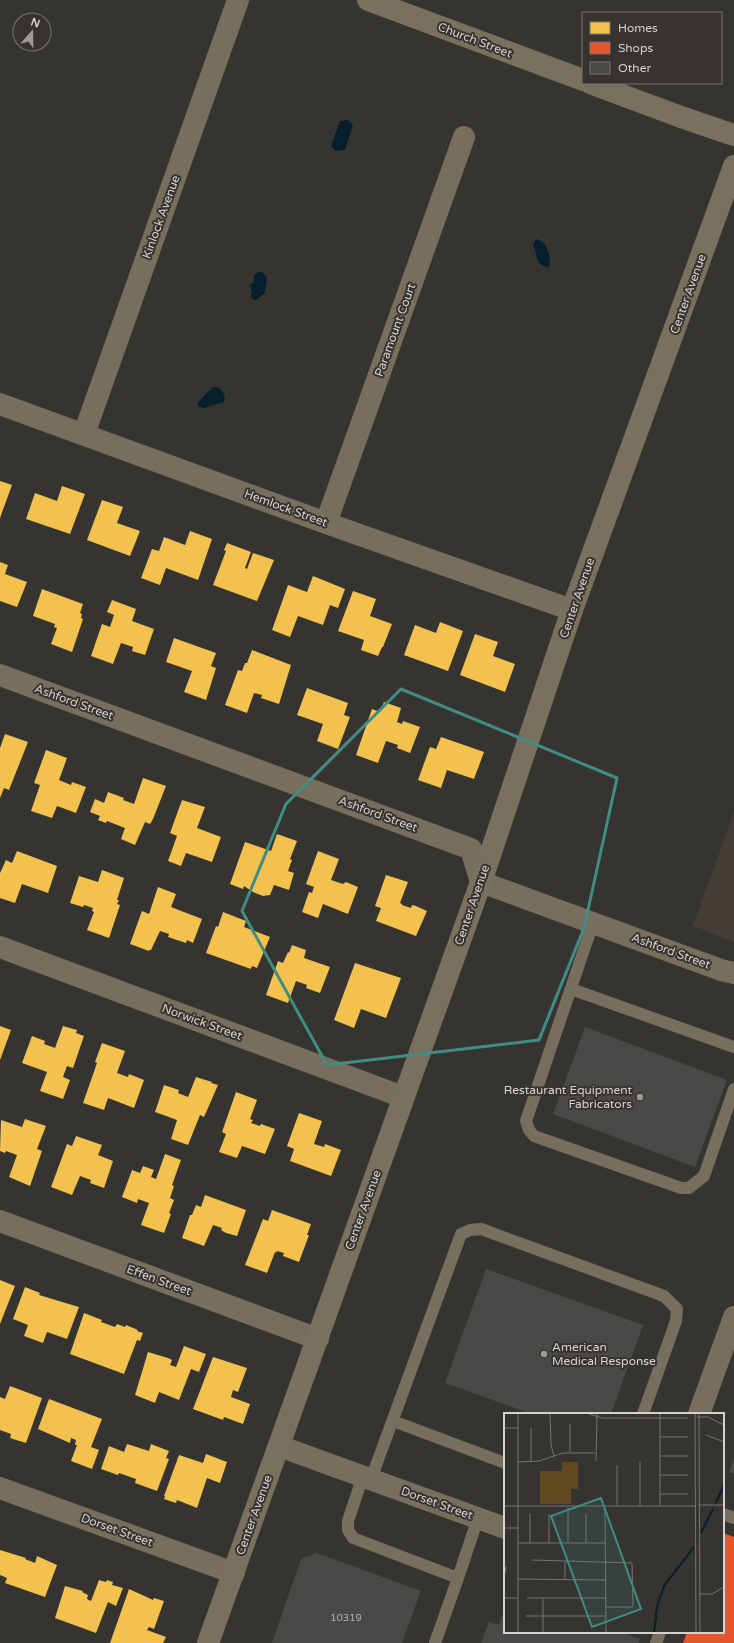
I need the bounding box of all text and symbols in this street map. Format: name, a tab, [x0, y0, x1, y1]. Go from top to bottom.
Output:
north arrow	[12, 12, 52, 52]
legend	[582, 12, 722, 84]
text: N	[29, 15, 42, 31]
street label: Church Street	[436, 19, 515, 61]
text: Homes	[618, 21, 658, 35]
text: Shops	[618, 41, 653, 55]
text: Other	[618, 61, 651, 75]
street label: Kinlock Avenue	[139, 173, 183, 261]
street label: Center Avenue	[667, 252, 709, 336]
street label: Paramount Court	[372, 281, 419, 379]
street label: Hemlock Street	[243, 486, 330, 530]
street label: Center Avenue	[557, 556, 597, 640]
street label: Ashford Street	[33, 681, 116, 723]
street label: Ashford Street	[337, 793, 420, 835]
street label: Center Avenue	[452, 863, 492, 947]
street label: Ashford Street	[630, 930, 713, 972]
street label: Norwick Street	[160, 1001, 244, 1043]
place label: Restaurant Equipment Fabricators	[504, 1083, 632, 1111]
marker: Restaurant Equipment Fabricators	[635, 1092, 645, 1102]
street label: Center Avenue	[342, 1168, 384, 1252]
street label: Effen Street	[125, 1262, 194, 1298]
place label: American Medical Response	[552, 1340, 656, 1368]
marker: American Medical Response	[539, 1349, 549, 1359]
inset map	[504, 1413, 724, 1633]
street label: Center Avenue	[233, 1473, 275, 1557]
street label: Dorset Street	[399, 1484, 475, 1523]
street label: Dorset Street	[79, 1511, 155, 1550]
house number: 10319	[330, 1612, 362, 1624]

